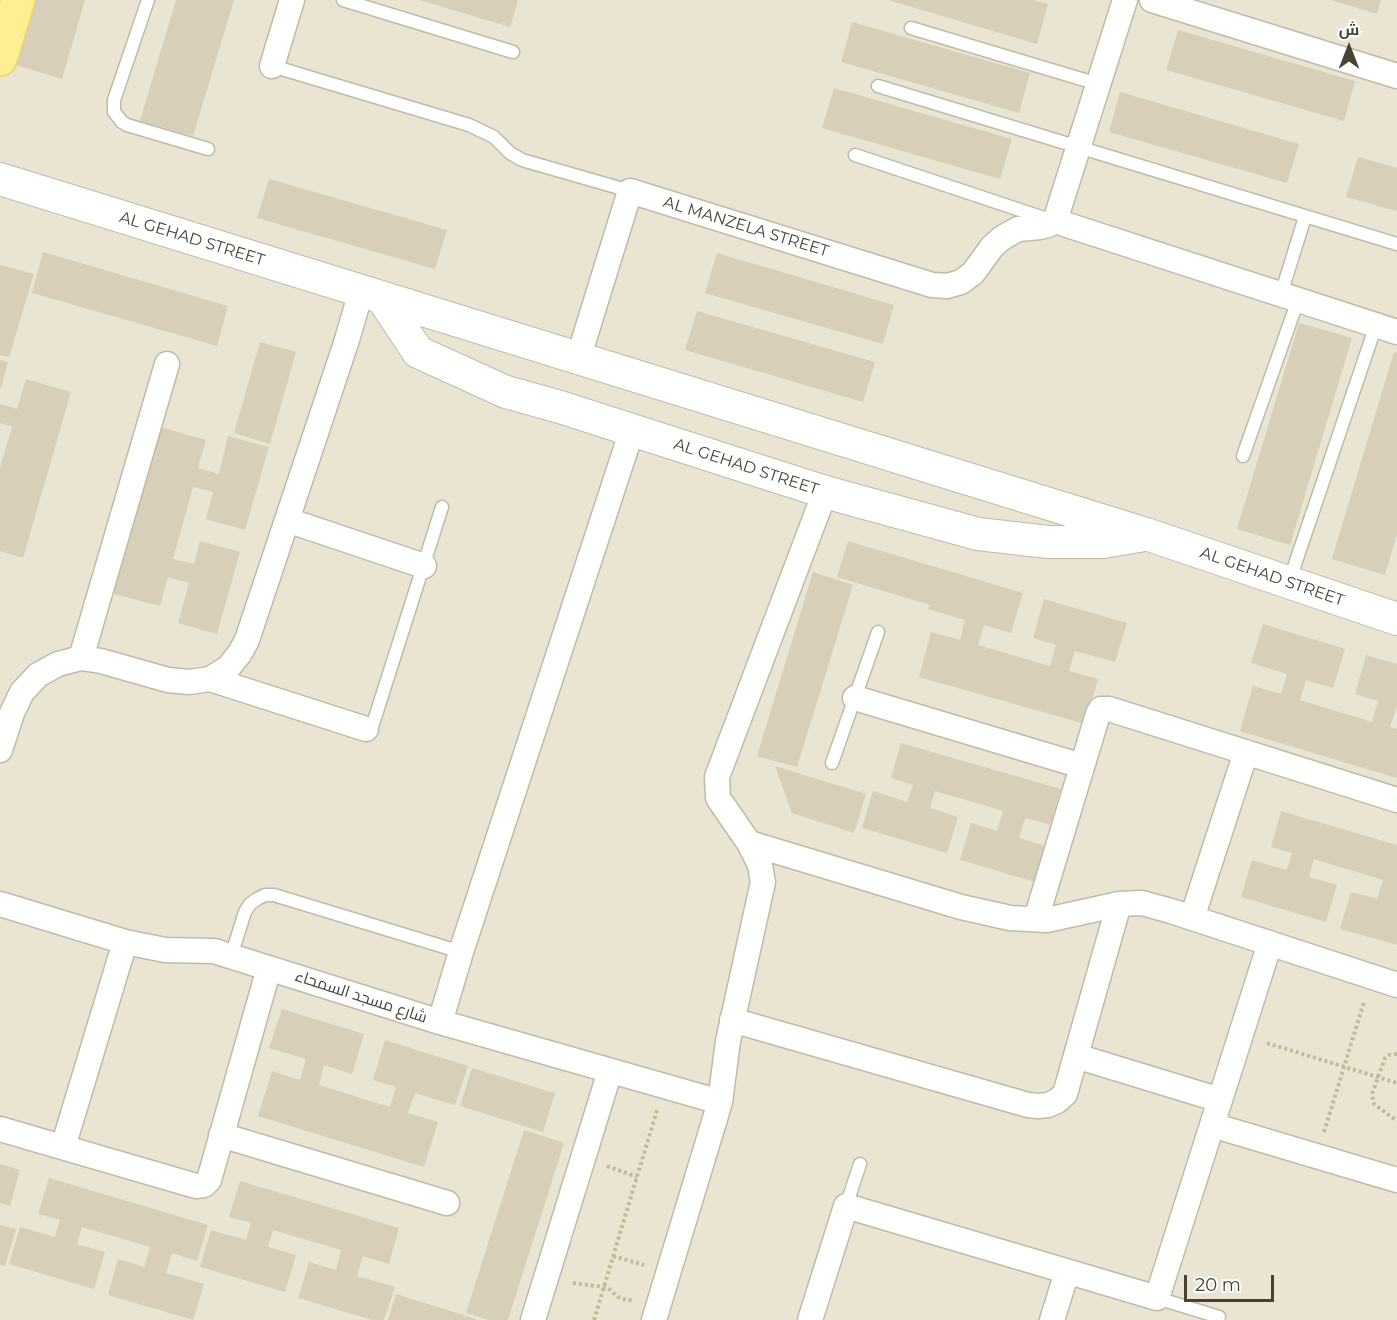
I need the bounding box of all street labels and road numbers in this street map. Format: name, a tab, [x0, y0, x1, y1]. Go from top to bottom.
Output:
street label: AL MANZELA STREET	[661, 193, 831, 261]
street label: AL GEHAD STREET	[117, 208, 267, 270]
street label: AL GEHAD STREET	[671, 435, 821, 499]
street label: AL GEHAD STREET	[1197, 543, 1347, 611]
street label: شارع مسجد السمحاء	[292, 967, 430, 1027]

